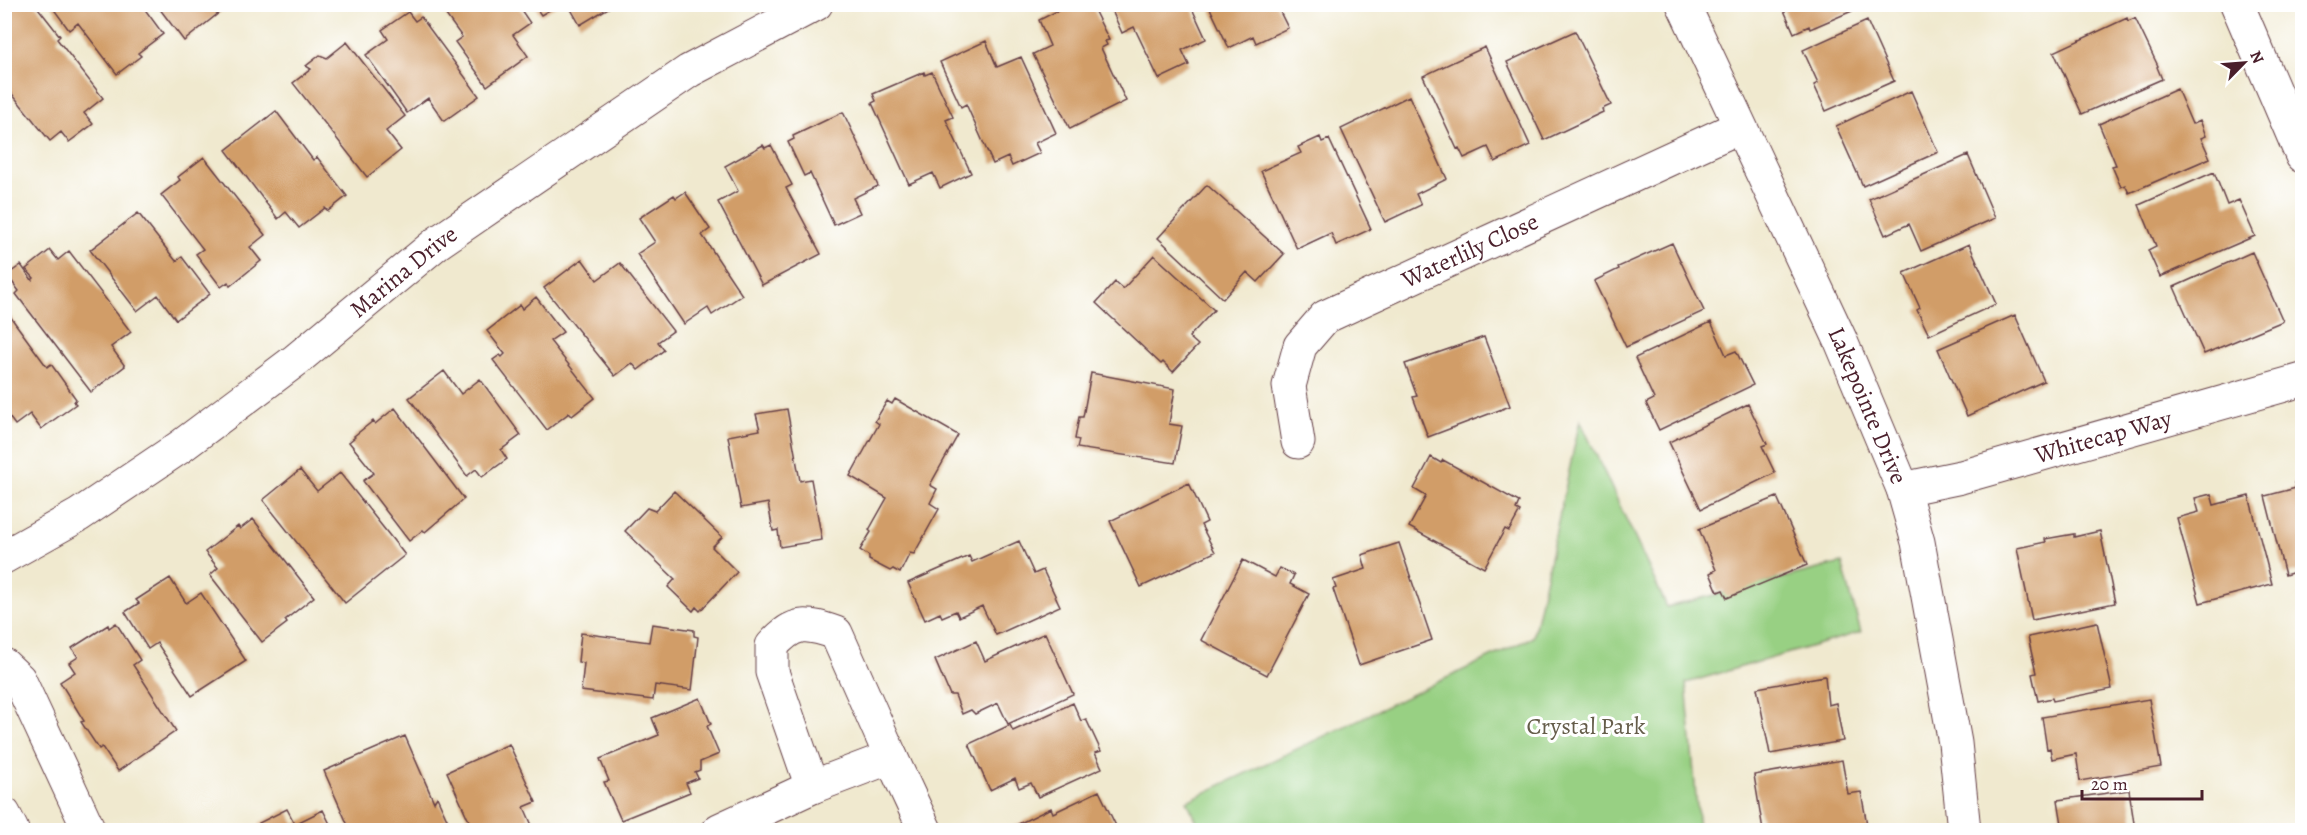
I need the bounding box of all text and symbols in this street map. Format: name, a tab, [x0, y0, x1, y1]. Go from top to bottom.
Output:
north arrow	[2214, 33, 2274, 93]
text: N	[2244, 47, 2269, 67]
street label: Waterlily Close	[1396, 205, 1543, 296]
street label: Marina Drive	[343, 218, 464, 325]
street label: Lakepointe Drive	[1821, 322, 1915, 489]
street label: Whitecap Way	[2030, 402, 2176, 472]
park label: Crystal Park	[1526, 710, 1646, 742]
scale bar	[2082, 763, 2202, 801]
text: 20 m	[2091, 772, 2128, 796]

